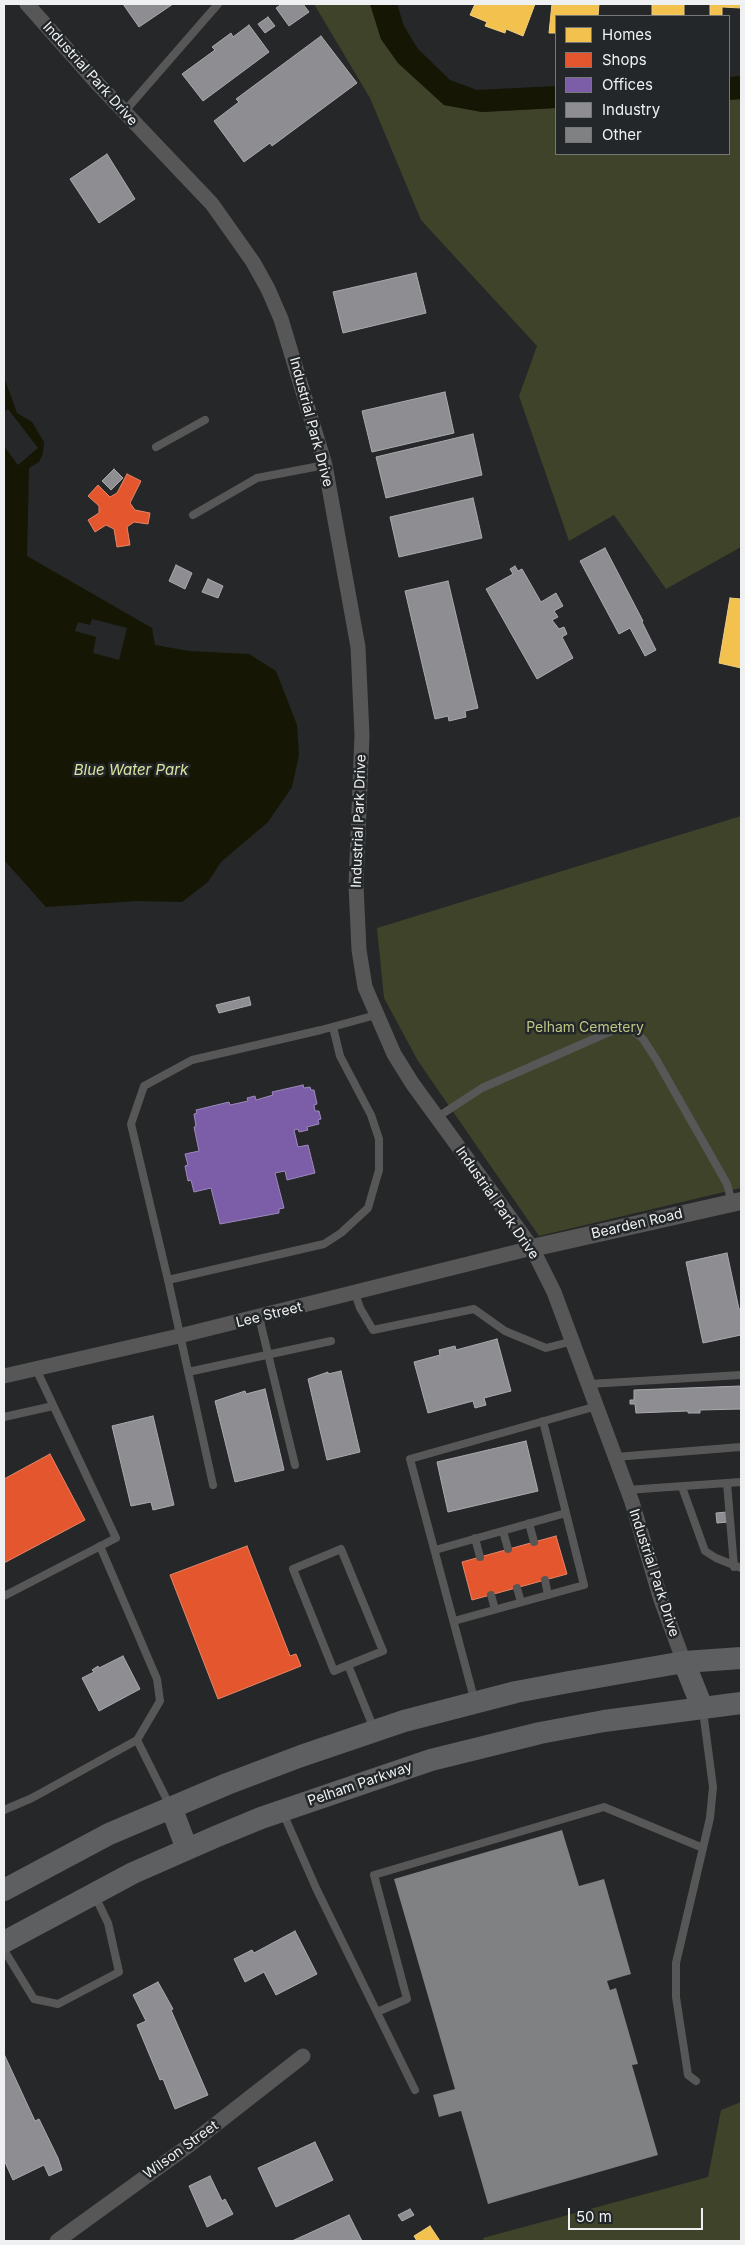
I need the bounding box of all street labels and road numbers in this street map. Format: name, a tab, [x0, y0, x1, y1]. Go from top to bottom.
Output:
street label: Industrial Park Drive	[39, 19, 141, 129]
street label: Industrial Park Drive	[286, 355, 336, 489]
street label: Industrial Park Drive	[348, 754, 370, 888]
street label: Industrial Park Drive	[452, 1143, 542, 1263]
street label: Bearden Road	[590, 1205, 684, 1243]
street label: Lee Street	[234, 1299, 304, 1331]
street label: Industrial Park Drive	[625, 1507, 683, 1639]
street label: Pelham Parkway	[305, 1758, 415, 1810]
street label: Wilson Street	[140, 2117, 222, 2183]

